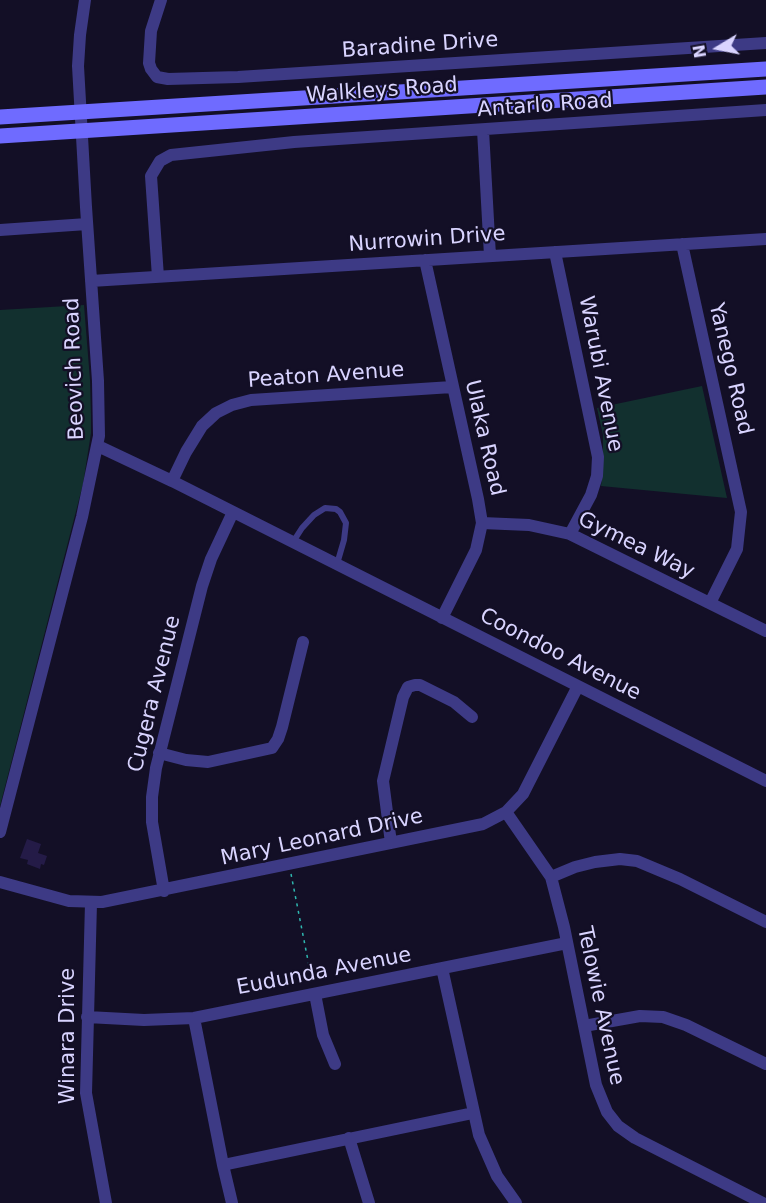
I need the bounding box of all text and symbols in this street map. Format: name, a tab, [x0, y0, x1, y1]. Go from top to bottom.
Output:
north arrow	[688, 18, 748, 78]
street label: Baradine Drive	[341, 28, 499, 64]
text: N	[689, 43, 710, 59]
street label: Walkleys Road	[305, 73, 459, 109]
street label: Antarlo Road	[477, 89, 613, 123]
street label: Nurrowin Drive	[348, 222, 506, 258]
street label: Warubi Avenue	[573, 294, 627, 454]
street label: Beovich Road	[60, 297, 90, 441]
street label: Yanego Road	[703, 301, 757, 437]
street label: Peaton Avenue	[247, 358, 405, 394]
street label: Ulaka Road	[458, 378, 510, 498]
street label: Gymea Way	[574, 507, 698, 585]
street label: Coondoo Avenue	[475, 604, 645, 706]
street label: Cugera Avenue	[123, 613, 187, 775]
street label: Mary Leonard Drive	[219, 804, 425, 872]
street label: Telowie Avenue	[571, 924, 629, 1088]
street label: Eudunda Avenue	[235, 943, 413, 1001]
street label: Winara Drive	[56, 968, 82, 1104]

